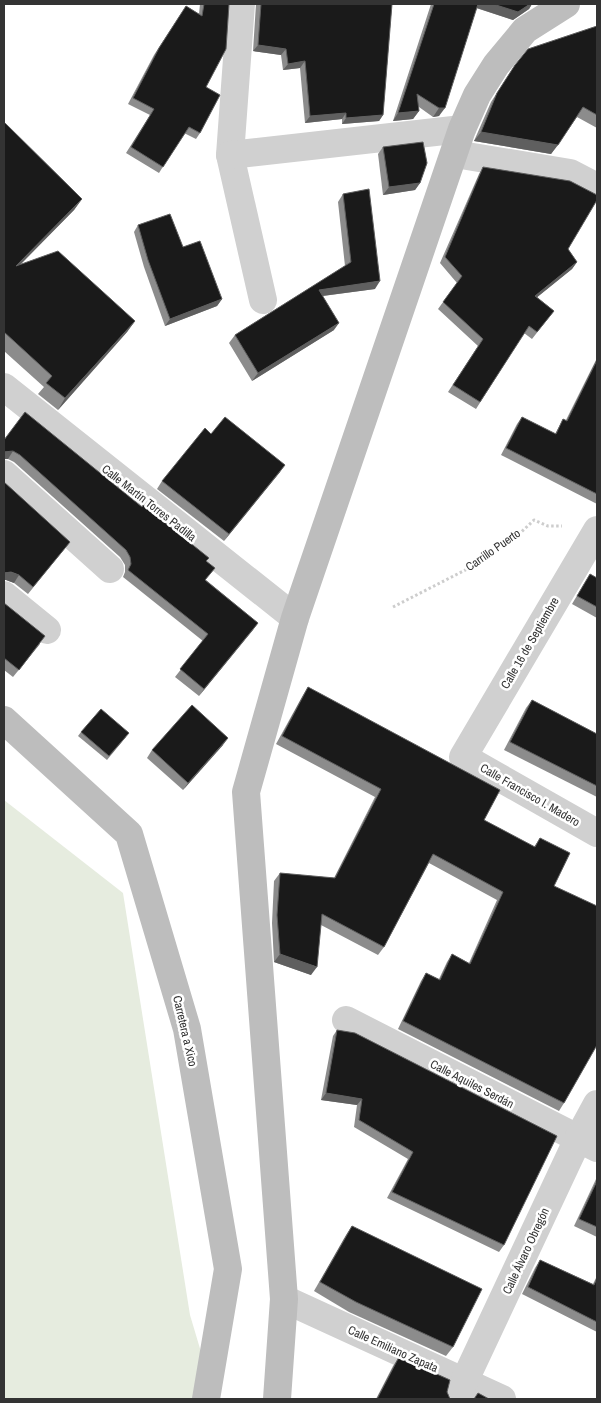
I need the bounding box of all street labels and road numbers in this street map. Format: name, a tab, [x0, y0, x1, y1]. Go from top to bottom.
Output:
street label: Calle Martín Torres Padilla	[98, 461, 200, 545]
street label: Carrillo Puerto	[462, 525, 524, 575]
street label: Calle 16 de Septiembre	[497, 594, 563, 692]
street label: Calle Francisco I. Madero	[477, 760, 583, 830]
street label: Carretera a Xico	[169, 994, 201, 1068]
street label: Calle Aquiles Serdán	[427, 1056, 517, 1112]
street label: Calle Álvaro Obregón	[499, 1205, 553, 1297]
street label: Calle Emiliano Zapata	[345, 1322, 441, 1376]

